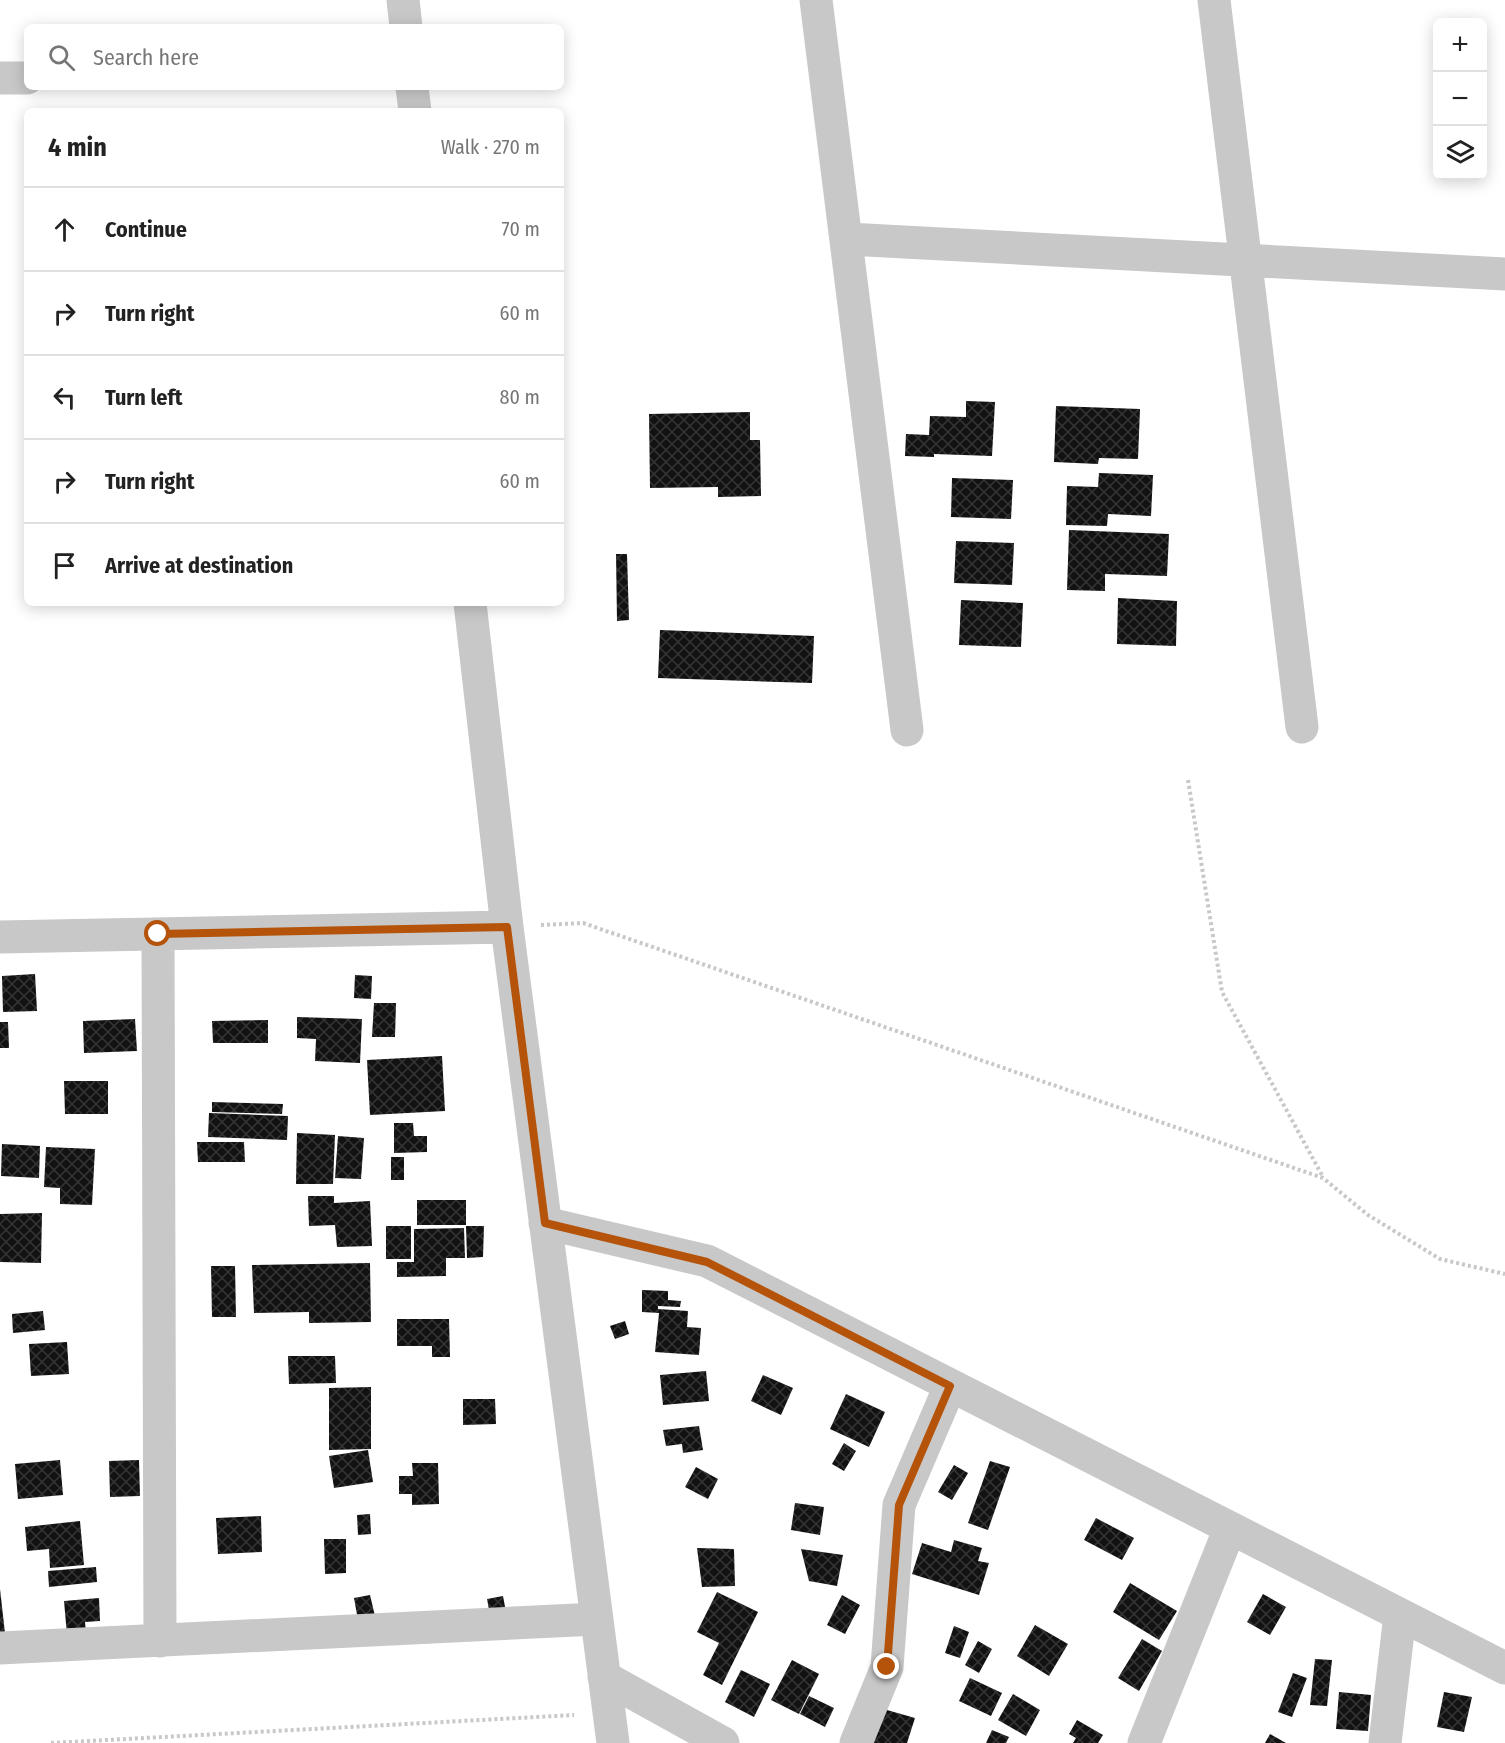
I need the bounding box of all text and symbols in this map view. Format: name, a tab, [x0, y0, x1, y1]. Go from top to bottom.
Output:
map controls	[1433, 18, 1487, 180]
button: +	[1433, 18, 1487, 72]
search box	[24, 24, 564, 90]
icon: search	[45, 41, 78, 74]
text: Search here	[93, 44, 199, 71]
button: −	[1433, 72, 1487, 126]
button: layers	[1433, 126, 1487, 180]
text: 4 min	[48, 132, 107, 163]
text: Walk · 270 m	[441, 135, 540, 159]
icon: ahead	[48, 213, 81, 246]
text: Continue	[105, 216, 187, 243]
text: 70 m	[502, 217, 540, 241]
icon: right	[48, 297, 81, 330]
text: Turn right	[105, 300, 194, 327]
text: 60 m	[500, 301, 540, 325]
icon: left	[48, 381, 81, 414]
text: Turn left	[105, 384, 183, 411]
text: 80 m	[500, 385, 540, 409]
icon: right	[48, 465, 81, 498]
text: Turn right	[105, 468, 194, 495]
text: 60 m	[500, 469, 540, 493]
icon: arrive	[48, 549, 81, 582]
text: Arrive at destination	[105, 552, 293, 579]
route start	[144, 920, 170, 946]
route end	[873, 1653, 899, 1679]

